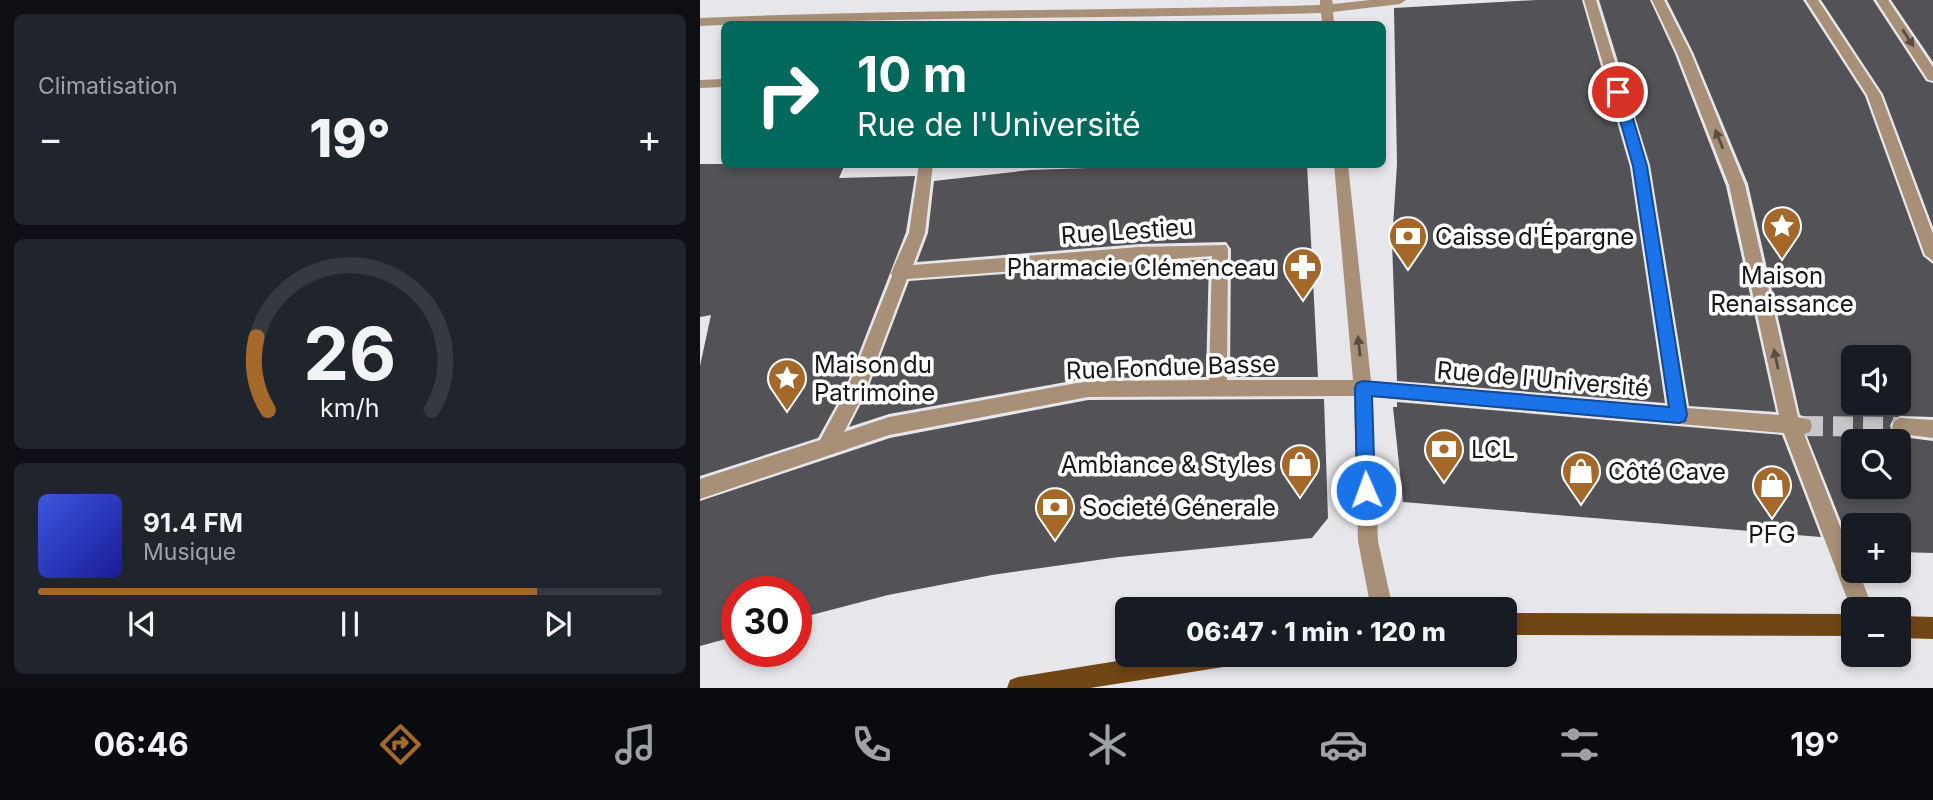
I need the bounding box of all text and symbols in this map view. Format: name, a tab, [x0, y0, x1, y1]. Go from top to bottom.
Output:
one-way arrow	[1901, 29, 1914, 48]
text: 10 m	[857, 45, 968, 104]
icon: right	[742, 49, 833, 140]
pin	[1588, 62, 1648, 122]
text: Climatisation	[38, 72, 178, 100]
icon: arrive	[1599, 73, 1637, 111]
text: Rue de l'Université	[857, 105, 1141, 144]
text: 19°	[309, 107, 391, 170]
text: −	[38, 115, 63, 161]
text: +	[637, 115, 662, 161]
one-way arrow	[1713, 129, 1724, 150]
place icon: Maison Renaissance	[1761, 205, 1803, 260]
street label: Rue Lestieu	[1060, 212, 1194, 250]
bank icon: Caisse d'Épargne	[1387, 215, 1429, 270]
place label: Caisse d'Épargne	[1435, 221, 1634, 251]
pharmacy icon: Pharmacie Clémenceau	[1282, 246, 1324, 301]
place label: Pharmacie Clémenceau	[1007, 253, 1276, 282]
place label: Maison Renaissance	[1710, 261, 1854, 318]
text: 26	[303, 309, 397, 398]
one-way arrow	[1353, 335, 1364, 357]
map controls	[1841, 345, 1911, 667]
button: sound	[1841, 345, 1911, 415]
one-way arrow	[1770, 348, 1781, 370]
street label: Rue Fondue Basse	[1065, 349, 1277, 385]
place label: Maison du Patrimoine	[814, 350, 935, 407]
street label: Rue de l'Université	[1436, 355, 1650, 403]
place icon: Maison du Patrimoine	[766, 357, 808, 412]
text: km/h	[320, 393, 380, 423]
bank icon: LCL	[1423, 428, 1465, 483]
button: search	[1841, 429, 1911, 499]
place label: LCL	[1471, 435, 1515, 464]
shop icon: Ambiance & Styles	[1279, 443, 1321, 498]
place label: Ambiance & Styles	[1061, 450, 1273, 479]
shop icon: Côté Cave	[1560, 450, 1602, 505]
position arrow	[1329, 453, 1403, 527]
place label: Côté Cave	[1608, 457, 1726, 486]
shop icon: PFG	[1751, 464, 1793, 519]
bank icon: Societé Génerale	[1034, 486, 1076, 541]
place label: Societé Génerale	[1082, 493, 1276, 522]
text: 91.4 FM	[143, 507, 243, 538]
button: +	[1841, 513, 1911, 583]
place label: PFG	[1748, 520, 1796, 549]
text: Musique	[143, 538, 236, 566]
speed limit sign: 30	[721, 576, 812, 667]
button: −	[1841, 597, 1911, 667]
icon: previous	[123, 605, 161, 643]
icon: pause	[331, 605, 369, 643]
icon: next	[539, 605, 577, 643]
text: 06:47 · 1 min · 120 m	[1186, 616, 1446, 647]
icon: directions	[376, 720, 425, 769]
icon: music	[611, 720, 660, 769]
icon: phone	[847, 720, 896, 769]
icon: climate	[1083, 720, 1132, 769]
icon: car	[1319, 720, 1368, 769]
icon: filters	[1555, 720, 1604, 769]
text: 06:46	[93, 725, 189, 764]
text: 19°	[1790, 725, 1840, 764]

